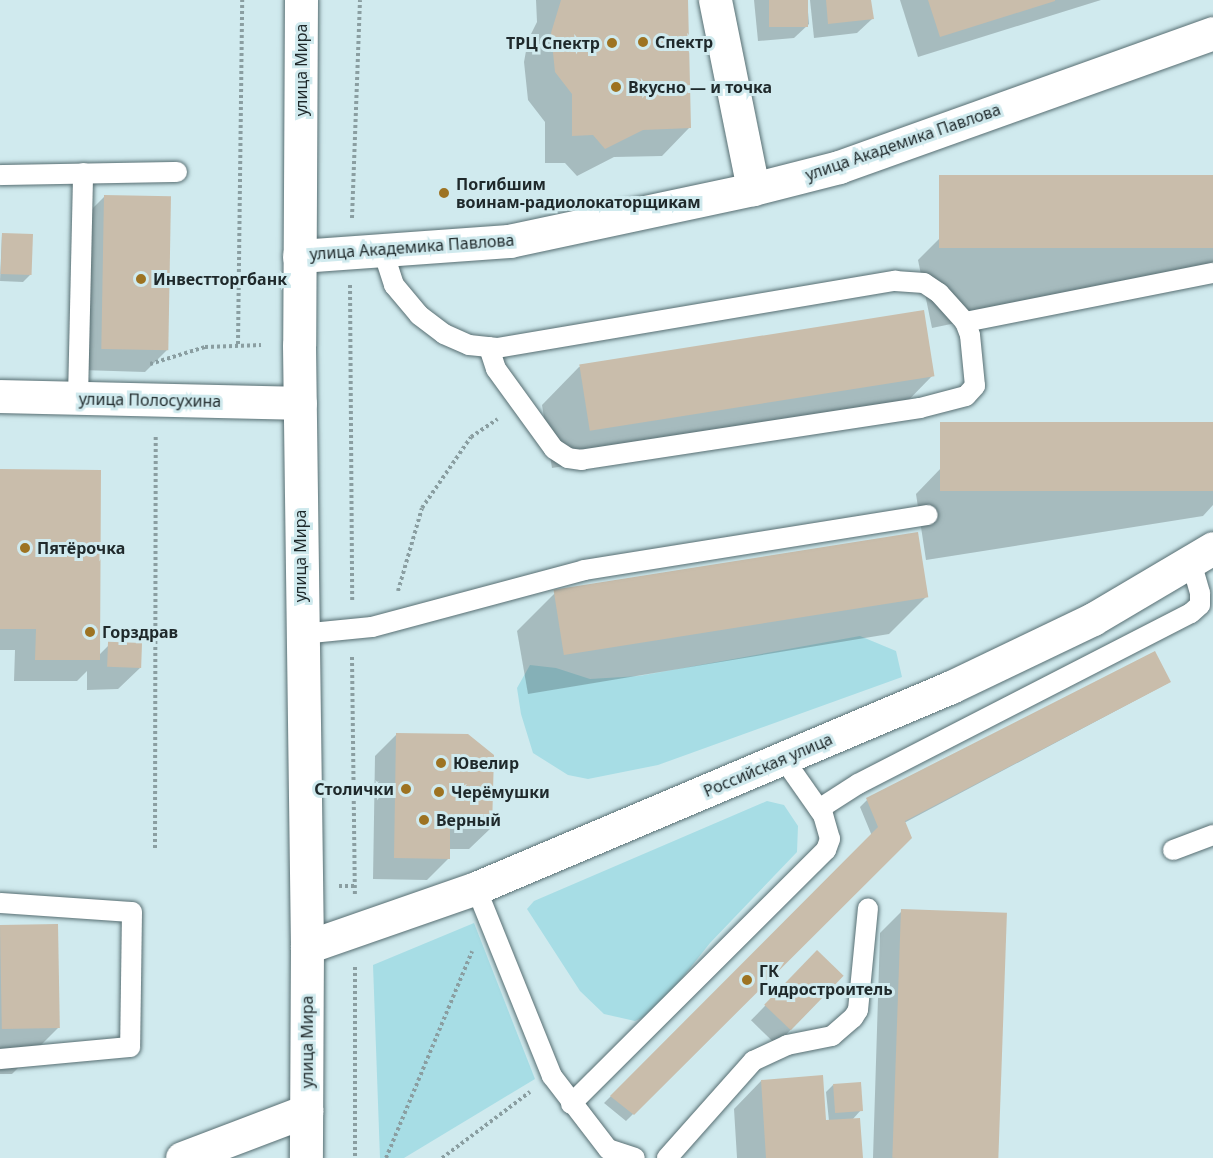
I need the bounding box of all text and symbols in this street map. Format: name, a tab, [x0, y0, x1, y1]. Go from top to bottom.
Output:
street label: улица Мира	[291, 24, 311, 116]
place label: Спектр	[655, 32, 713, 52]
place label: ТРЦ Спектр	[506, 33, 600, 53]
marker: Спектр	[636, 35, 650, 49]
marker: ТРЦ Спектр	[605, 36, 619, 50]
place label: Вкусно — и точка	[628, 77, 772, 97]
marker: Вкусно — и точка	[609, 80, 623, 94]
street label: улица Академика Павлова	[803, 100, 1003, 184]
place label: Погибшим воинам-радиолокаторщикам	[456, 174, 701, 212]
marker: Погибшим воинам-радиолокаторщикам	[437, 186, 451, 200]
street label: улица Академика Павлова	[309, 230, 515, 264]
place label: Инвестторгбанк	[153, 269, 287, 289]
marker: Инвестторгбанк	[134, 272, 148, 286]
street label: улица Полосухина	[79, 389, 221, 411]
street label: улица Мира	[290, 510, 310, 602]
place label: Пятёрочка	[37, 538, 125, 558]
marker: Пятёрочка	[18, 541, 32, 555]
place label: Горздрав	[102, 622, 178, 642]
marker: Горздрав	[83, 625, 97, 639]
street label: Российская улица	[701, 729, 835, 801]
place label: Ювелир	[453, 753, 519, 773]
marker: Ювелир	[434, 756, 448, 770]
place label: Столички	[314, 779, 394, 799]
marker: Столички	[399, 782, 413, 796]
place label: Черёмушки	[451, 782, 550, 802]
marker: Черёмушки	[432, 785, 446, 799]
place label: Верный	[436, 810, 501, 830]
marker: Верный	[417, 813, 431, 827]
place label: ГК Гидростроитель	[759, 961, 893, 999]
marker: ГК Гидростроитель	[740, 973, 754, 987]
street label: улица Мира	[297, 996, 317, 1088]

